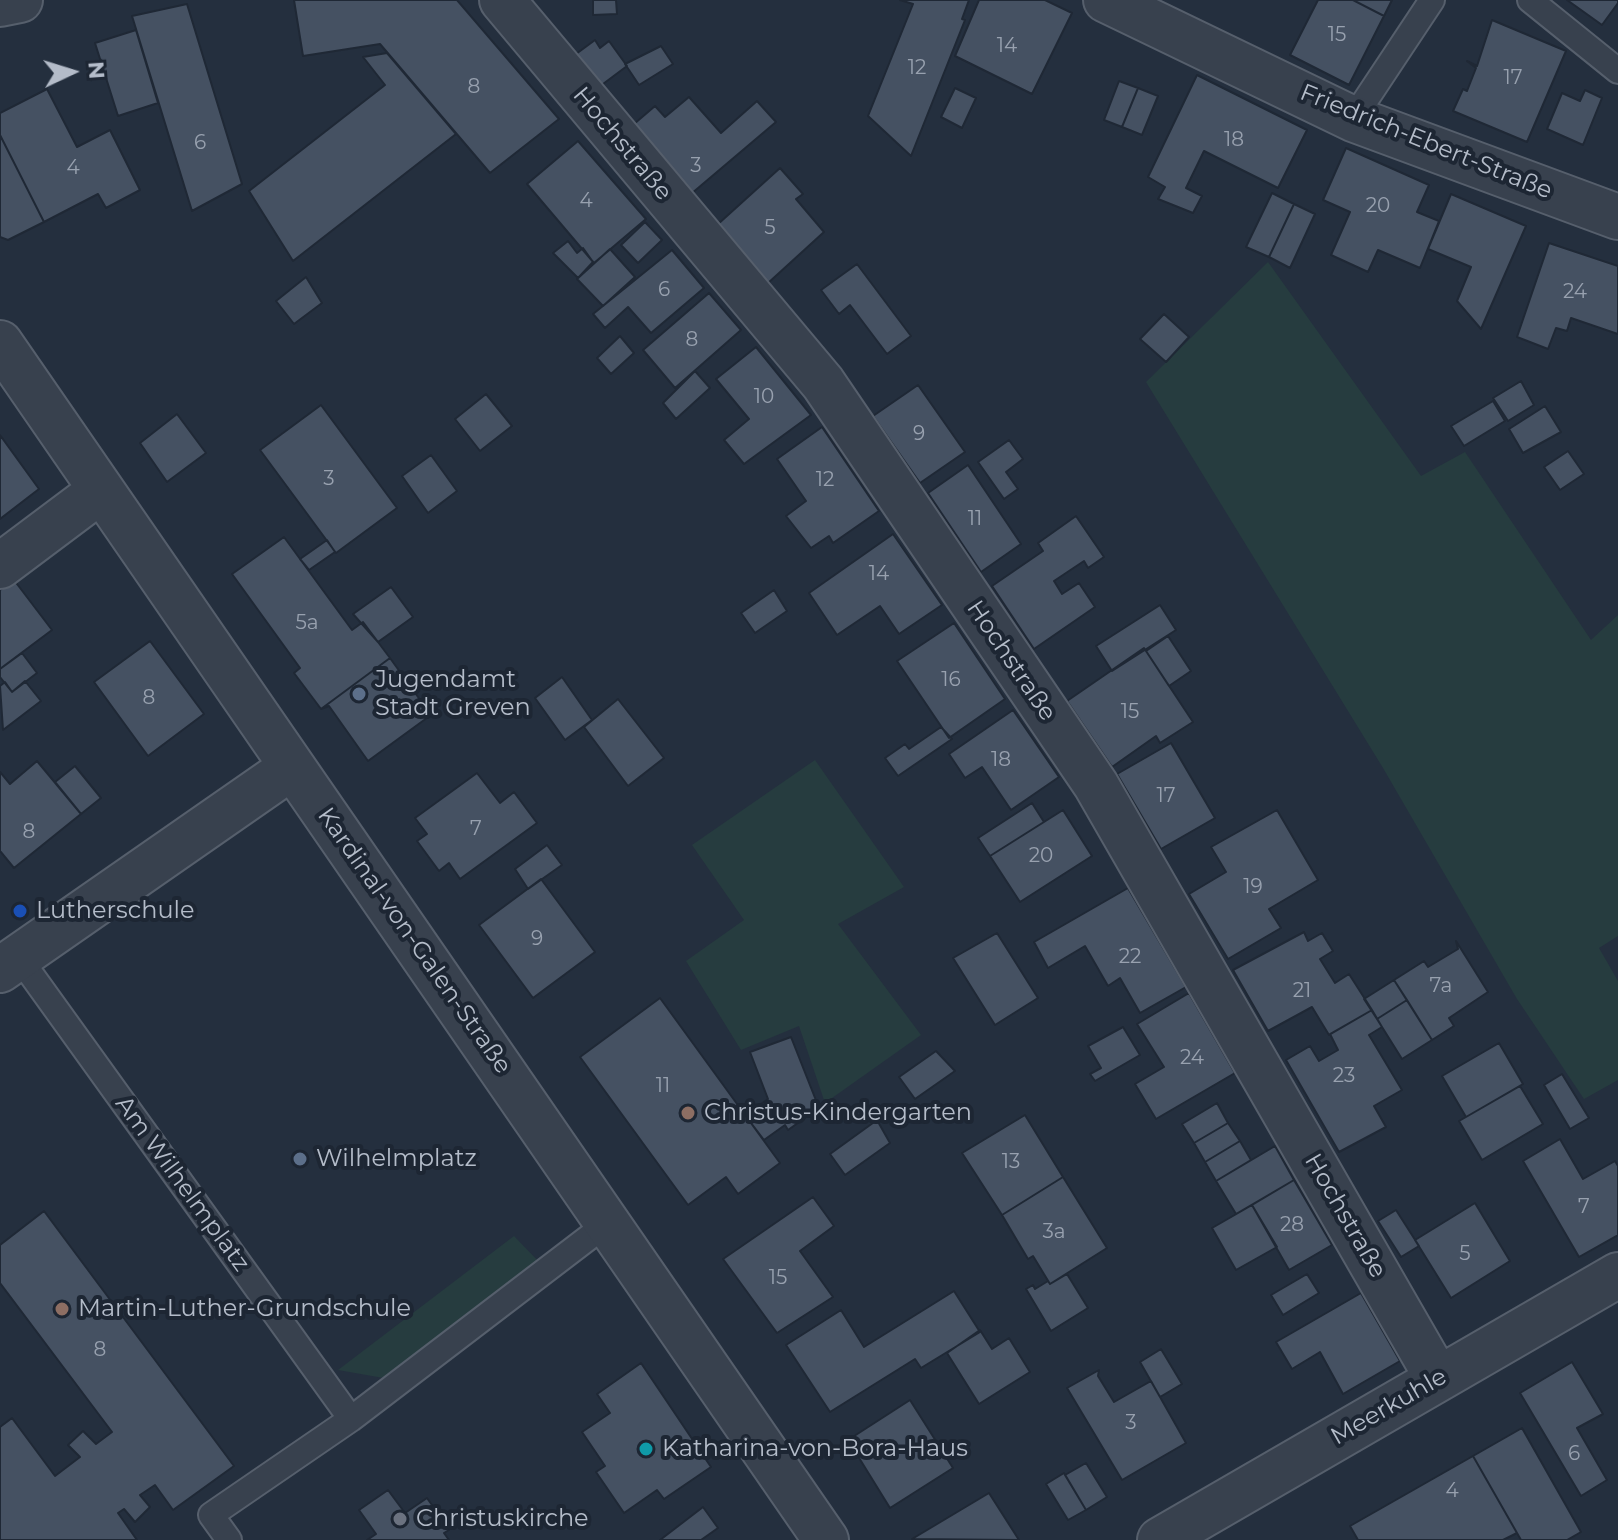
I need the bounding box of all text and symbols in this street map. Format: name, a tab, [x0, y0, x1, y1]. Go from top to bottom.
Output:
house number: 15	[1328, 23, 1346, 47]
north arrow	[32, 32, 112, 112]
house number: 14	[997, 34, 1017, 58]
house number: 12	[908, 56, 926, 80]
text: N	[82, 60, 111, 80]
house number: 17	[1504, 66, 1522, 90]
house number: 8	[468, 75, 480, 99]
street label: Friedrich-Ebert-Straße	[1296, 78, 1556, 206]
street label: Hochstraße	[566, 82, 678, 206]
house number: 18	[1224, 128, 1244, 152]
house number: 6	[194, 131, 206, 155]
house number: 3	[690, 154, 702, 178]
house number: 4	[66, 156, 80, 180]
house number: 4	[579, 189, 593, 213]
house number: 20	[1366, 194, 1390, 218]
house number: 5	[764, 216, 776, 240]
house number: 6	[658, 278, 670, 302]
house number: 24	[1563, 280, 1587, 304]
house number: 8	[686, 328, 698, 352]
house number: 10	[754, 385, 774, 409]
house number: 9	[913, 422, 925, 446]
house number: 3	[323, 467, 335, 491]
house number: 12	[816, 468, 834, 492]
house number: 11	[968, 507, 982, 531]
house number: 14	[869, 562, 889, 586]
street label: Hochstraße	[960, 595, 1062, 727]
house number: 5a	[295, 611, 319, 635]
place label: Jugendamt Stadt Greven	[375, 666, 531, 722]
house number: 16	[941, 668, 961, 692]
marker: Jugendamt Stadt Greven	[350, 685, 368, 703]
house number: 8	[143, 686, 155, 710]
house number: 15	[1121, 700, 1139, 724]
house number: 18	[991, 748, 1011, 772]
house number: 17	[1157, 784, 1175, 808]
street label: Kardinal-von-Galen-Straße	[311, 802, 517, 1080]
house number: 7	[470, 817, 482, 841]
house number: 8	[23, 820, 35, 844]
house number: 20	[1029, 844, 1053, 868]
house number: 19	[1243, 875, 1263, 899]
place label: Lutherschule	[36, 897, 194, 925]
marker: Lutherschule	[11, 902, 29, 920]
house number: 9	[531, 927, 543, 951]
house number: 22	[1119, 945, 1141, 969]
house number: 7a	[1430, 974, 1452, 998]
house number: 21	[1293, 979, 1311, 1003]
house number: 24	[1180, 1046, 1204, 1070]
house number: 23	[1333, 1064, 1355, 1088]
house number: 11	[656, 1074, 670, 1098]
street label: Am Wilhelmplatz	[109, 1091, 255, 1277]
place label: Christus-Kindergarten	[704, 1099, 972, 1127]
marker: Christus-Kindergarten	[679, 1104, 697, 1122]
place label: Wilhelmplatz	[316, 1145, 477, 1173]
street label: Hochstraße	[1298, 1149, 1392, 1283]
marker: Wilhelmplatz	[291, 1150, 309, 1168]
house number: 13	[1002, 1150, 1020, 1174]
house number: 7	[1578, 1195, 1590, 1219]
house number: 28	[1280, 1213, 1304, 1237]
house number: 3a	[1042, 1220, 1066, 1244]
house number: 5	[1459, 1242, 1471, 1266]
house number: 15	[769, 1266, 787, 1290]
place label: Martin-Luther-Grundschule	[78, 1295, 411, 1323]
marker: Martin-Luther-Grundschule	[53, 1300, 71, 1318]
house number: 8	[94, 1338, 106, 1362]
street label: Meerkuhle	[1326, 1362, 1452, 1452]
house number: 3	[1125, 1411, 1137, 1435]
place label: Katharina-von-Bora-Haus	[662, 1435, 968, 1463]
marker: Katharina-von-Bora-Haus	[637, 1440, 655, 1458]
house number: 6	[1568, 1442, 1580, 1466]
house number: 4	[1445, 1479, 1459, 1503]
place label: Christuskirche	[416, 1505, 589, 1533]
marker: Christuskirche	[391, 1510, 409, 1528]

